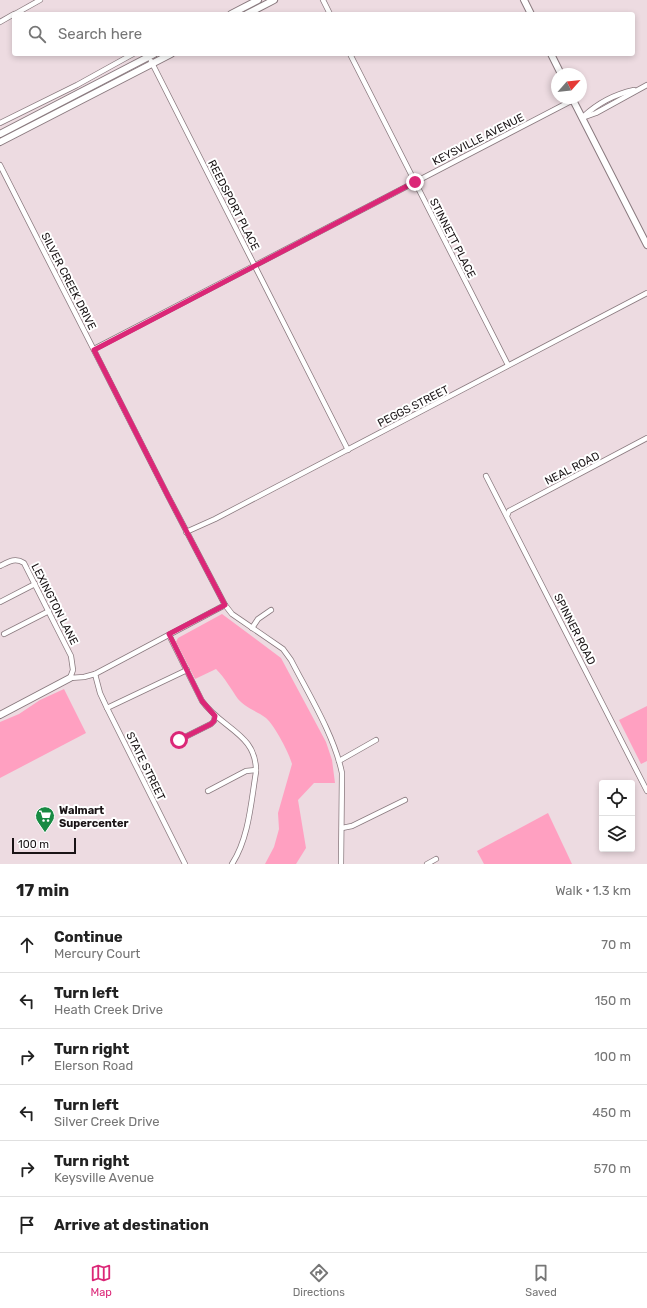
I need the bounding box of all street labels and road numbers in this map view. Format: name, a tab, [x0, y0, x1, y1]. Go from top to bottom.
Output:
street label: KEYSVILLE AVENUE	[430, 111, 527, 168]
street label: REEDSPORT PLACE	[205, 158, 262, 253]
street label: STINNETT PLACE	[427, 196, 478, 281]
street label: SILVER CREEK DRIVE	[38, 230, 99, 332]
street label: PEGGS STREET	[375, 383, 452, 430]
street label: NEAL ROAD	[543, 449, 602, 488]
street label: LEXINGTON LANE	[28, 561, 81, 647]
street label: SPINNER ROAD	[551, 591, 598, 667]
street label: STATE STREET	[123, 730, 168, 803]

